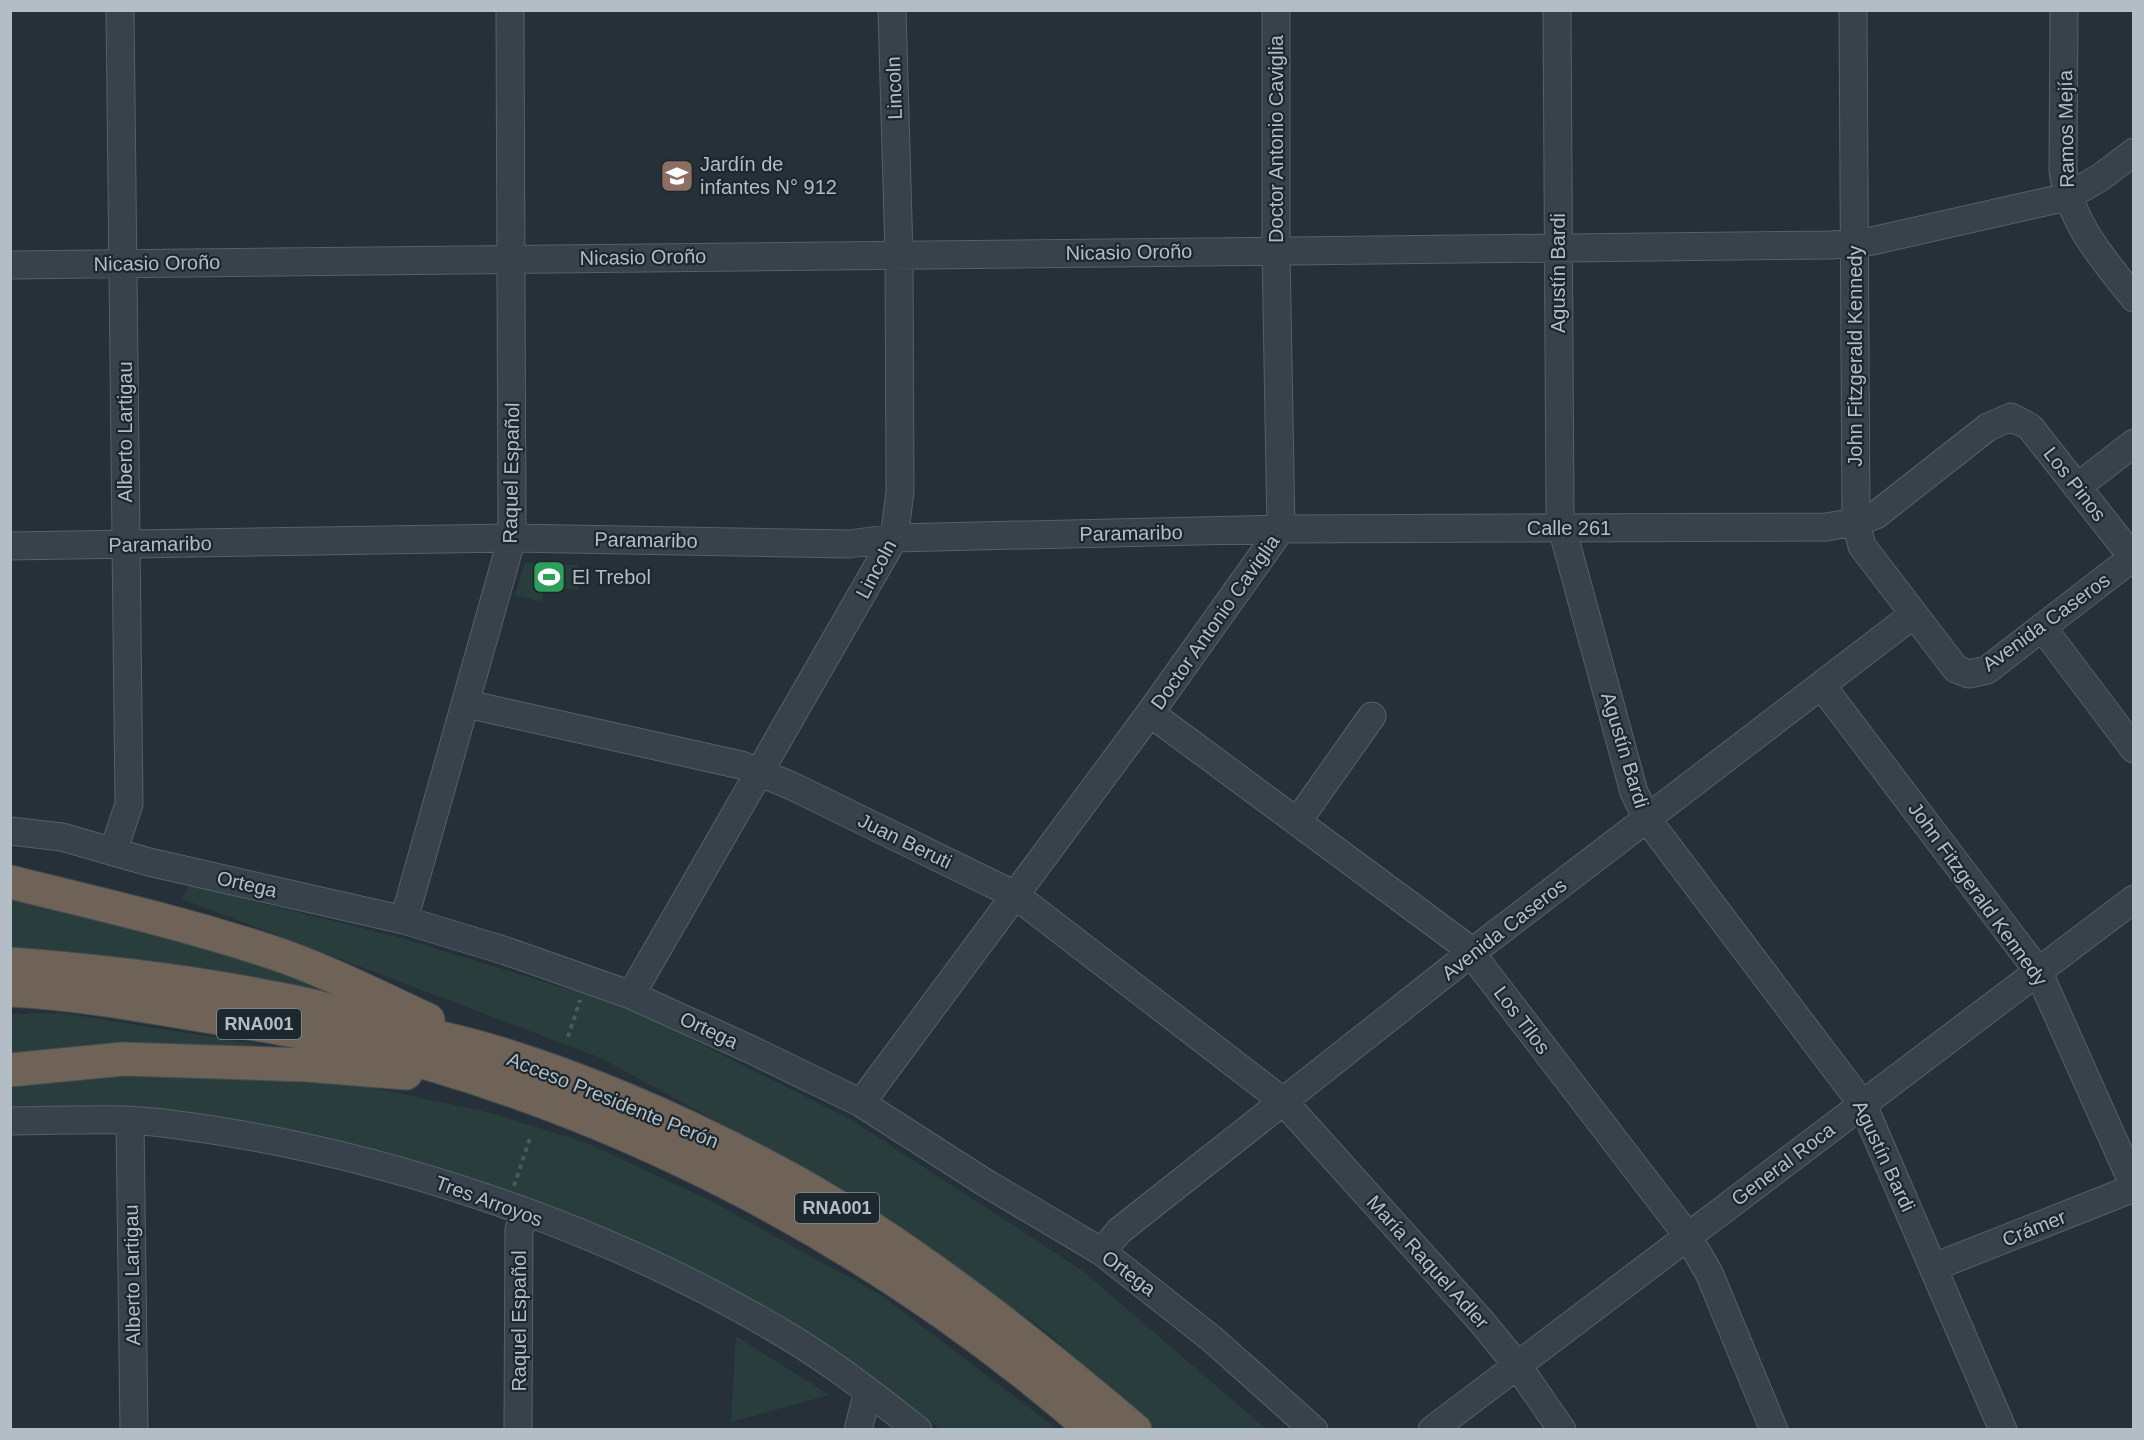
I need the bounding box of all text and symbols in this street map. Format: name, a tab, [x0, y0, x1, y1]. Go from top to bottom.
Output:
street label: Doctor Antonio Caviglia	[1265, 34, 1287, 243]
street label: Lincoln	[882, 56, 906, 120]
street label: Ramos Mejía	[2054, 69, 2078, 188]
place label: Jardín de infantes N° 912	[700, 153, 837, 198]
school or university icon: Jardín de infantes N° 912	[659, 158, 695, 194]
street label: Agustín Bardi	[1547, 213, 1569, 333]
street label: Nicasio Oroño	[1065, 240, 1193, 264]
street label: Nicasio Oroño	[579, 245, 707, 269]
street label: John Fitzgerald Kennedy	[1844, 245, 1866, 467]
street label: Nicasio Oroño	[93, 251, 221, 275]
street label: Alberto Lartigau	[114, 361, 136, 503]
street label: Raquel Español	[499, 402, 523, 544]
street label: Los Pinos	[2039, 443, 2111, 525]
street label: Calle 261	[1527, 517, 1611, 539]
street label: Paramaribo	[1079, 521, 1183, 545]
street label: Paramaribo	[594, 528, 698, 552]
street label: Doctor Antonio Caviglia	[1146, 530, 1284, 713]
street label: Paramaribo	[108, 532, 212, 556]
street label: Lincoln	[851, 536, 901, 602]
sports icon: El Trebol	[531, 559, 567, 595]
place label: El Trebol	[572, 566, 651, 588]
street label: Avenida Caseros	[1978, 568, 2114, 676]
street label: Agustín Bardi	[1597, 689, 1653, 811]
street label: John Fitzgerald Kennedy	[1904, 798, 2052, 990]
street label: Juan Beruti	[855, 809, 955, 873]
street label: Ortega	[215, 866, 280, 902]
street label: Avenida Caseros	[1437, 874, 1571, 984]
street label: Los Tilos	[1489, 982, 1555, 1058]
street label: Ortega	[677, 1007, 742, 1053]
road number: RNA001	[217, 1009, 301, 1039]
street label: Acceso Presidente Perón	[504, 1048, 722, 1152]
street label: Agustín Bardi	[1849, 1097, 1919, 1215]
street label: General Roca	[1727, 1118, 1840, 1210]
street label: Tres Arroyos	[432, 1171, 546, 1231]
street label: María Raquel Adler	[1363, 1191, 1494, 1333]
road number: RNA001	[795, 1193, 879, 1223]
street label: Alberto Lartigau	[120, 1204, 144, 1346]
street label: Crámer	[1999, 1205, 2069, 1251]
street label: Ortega	[1098, 1246, 1161, 1301]
street label: Raquel Español	[508, 1250, 530, 1392]

